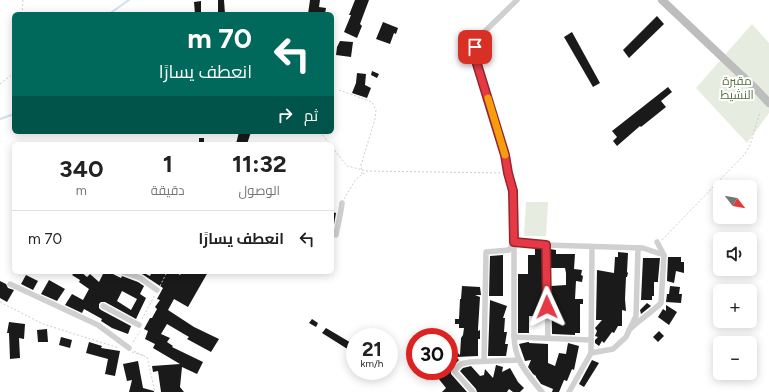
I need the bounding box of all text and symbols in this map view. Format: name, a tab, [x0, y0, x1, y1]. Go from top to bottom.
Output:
text: 70 m	[187, 21, 252, 55]
icon: left	[266, 28, 318, 80]
pin	[458, 30, 492, 64]
icon: arrive	[464, 36, 486, 58]
text: انعطف يسارًا	[159, 61, 252, 83]
park label: مقبرة النشيط	[720, 74, 754, 102]
icon: right	[274, 104, 296, 126]
text: ثم	[304, 107, 318, 125]
text: 1	[163, 149, 173, 178]
text: 11:32	[232, 149, 287, 178]
text: 340	[59, 154, 103, 183]
north arrow	[713, 180, 757, 224]
map controls	[713, 180, 757, 380]
text: m	[76, 183, 87, 198]
text: دقيقة	[151, 183, 185, 198]
text: الوصول	[239, 183, 280, 198]
icon: left	[296, 228, 318, 250]
text: 70 m	[28, 230, 62, 248]
text: انعطف يسارًا	[199, 230, 284, 248]
button: sound	[713, 232, 757, 276]
button: +	[713, 284, 757, 328]
position arrow	[526, 286, 568, 328]
speed limit sign: 30	[406, 328, 458, 380]
button: −	[713, 336, 757, 380]
text: 21	[362, 337, 382, 361]
text: km/h	[361, 357, 383, 370]

